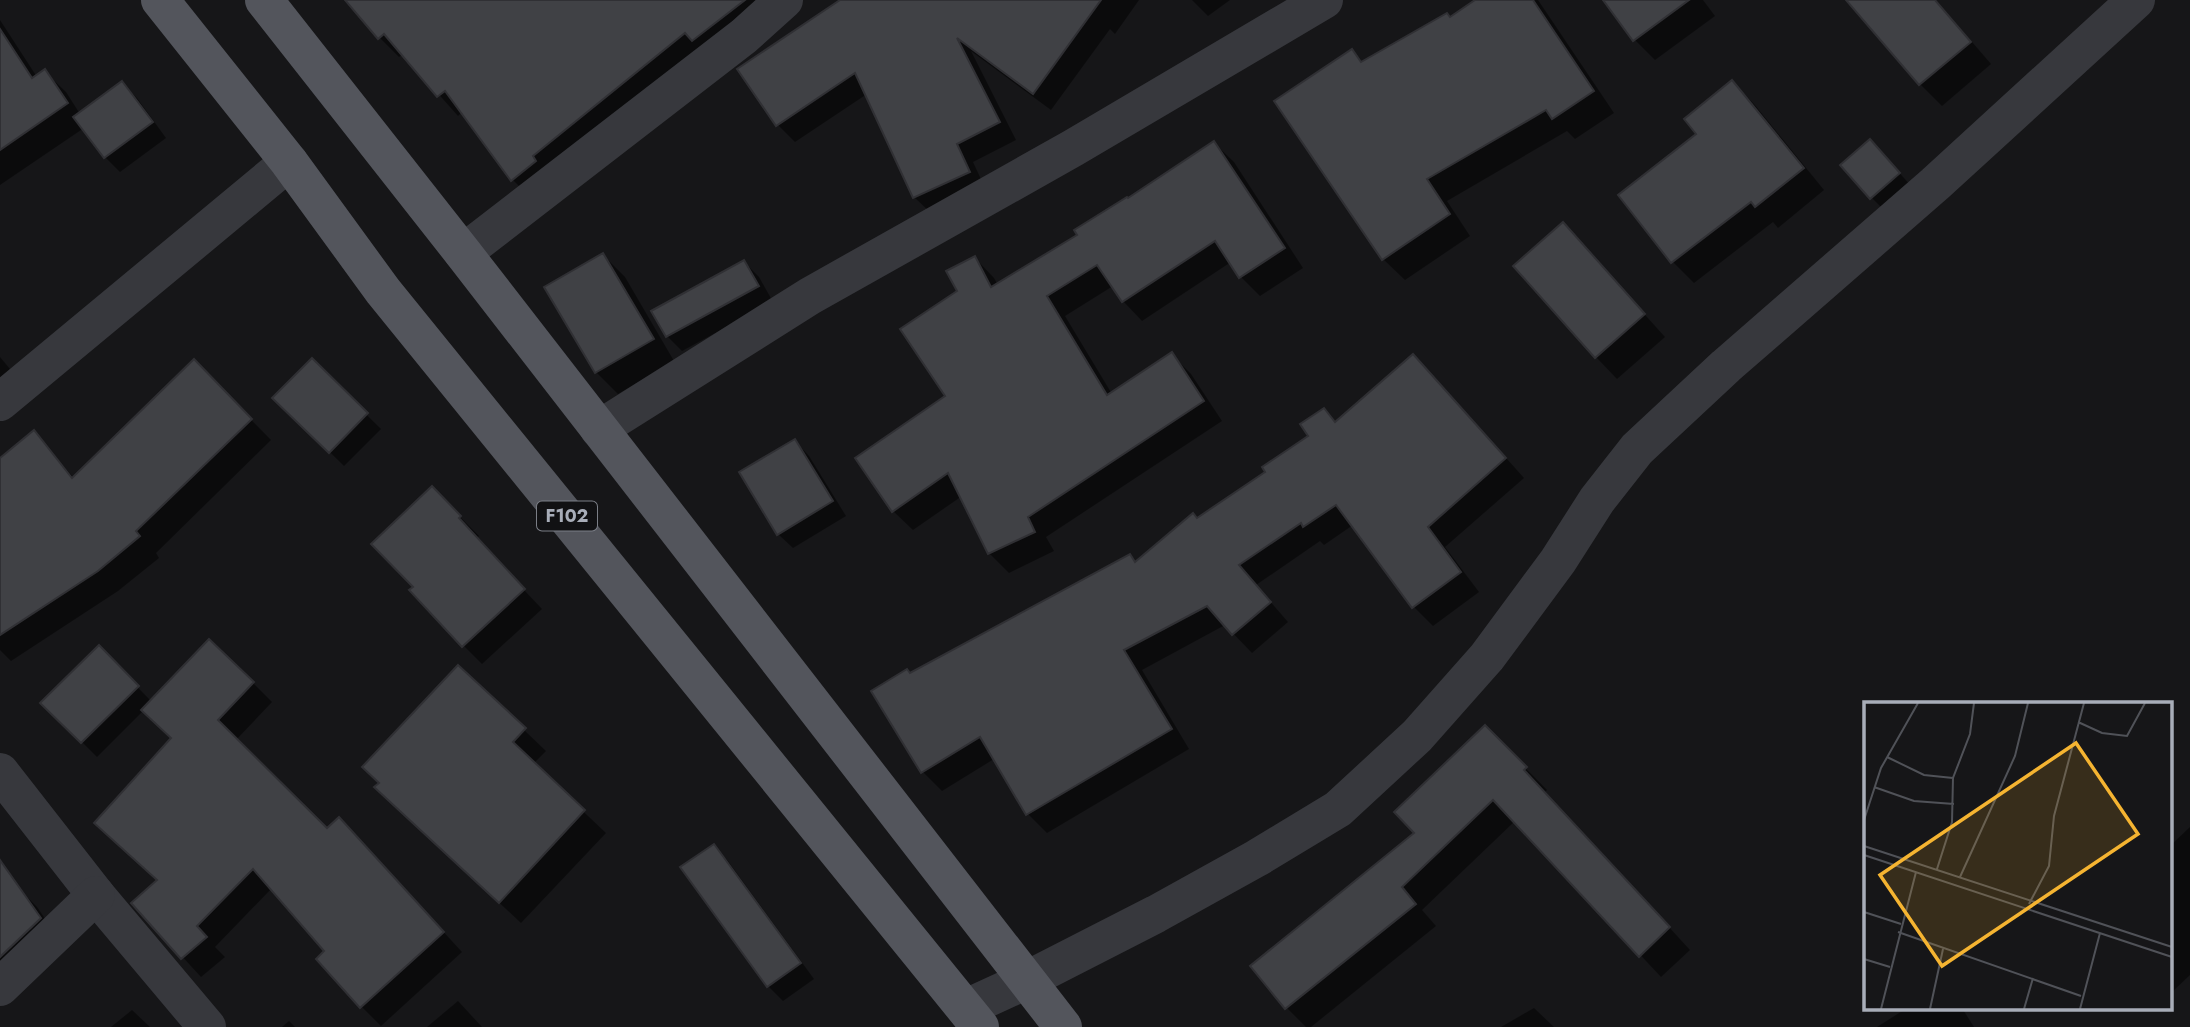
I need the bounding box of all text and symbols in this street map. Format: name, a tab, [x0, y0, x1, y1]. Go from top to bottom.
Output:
road number: F102	[537, 502, 597, 530]
inset map	[1864, 702, 2172, 1010]

